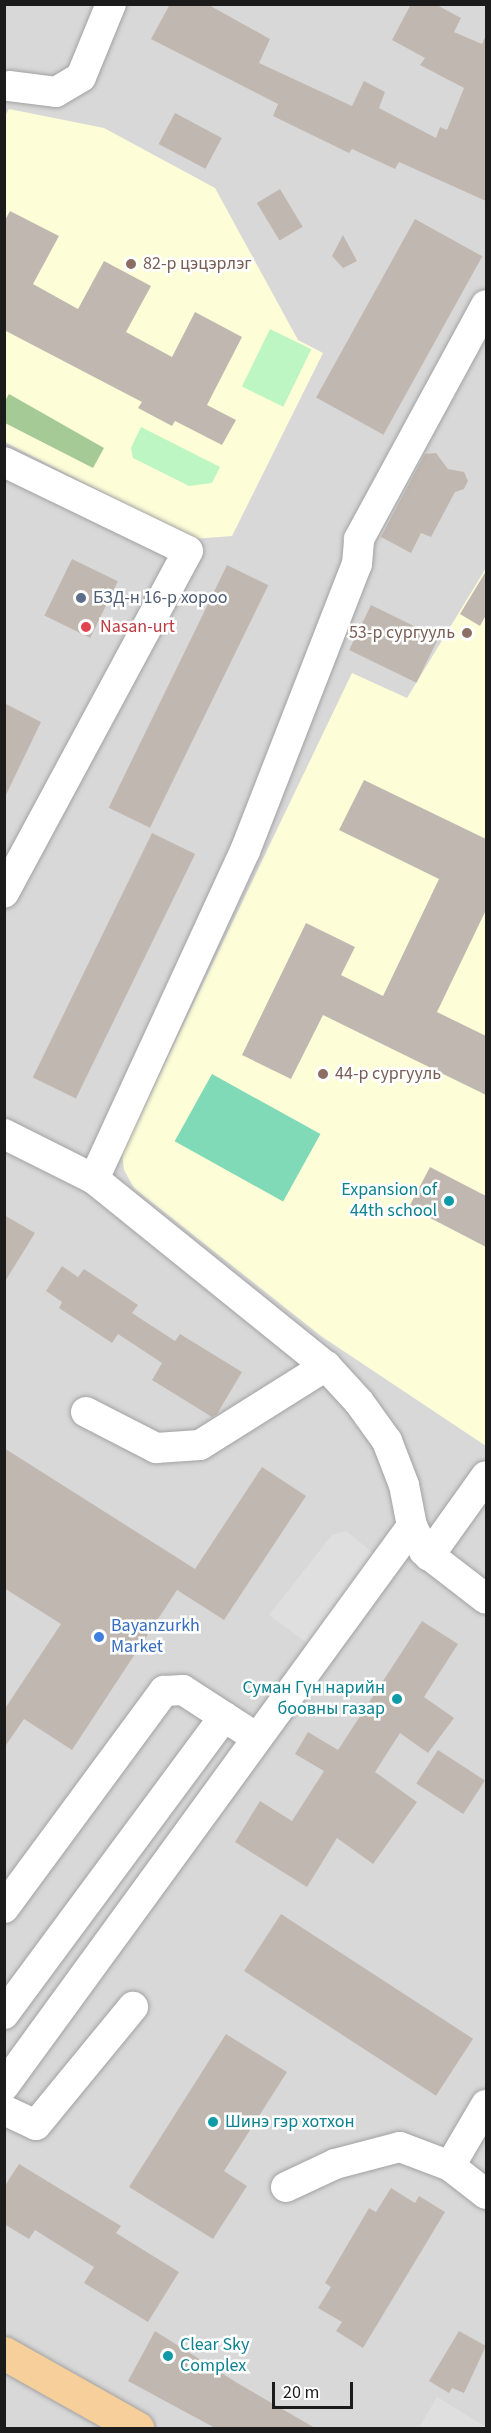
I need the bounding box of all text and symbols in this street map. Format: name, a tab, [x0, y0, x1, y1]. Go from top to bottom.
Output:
place label: 82-р цэцэрлэг	[143, 253, 252, 275]
marker: 82-р цэцэрлэг	[124, 257, 138, 271]
place label: БЗД-н 16-р хороо	[93, 587, 228, 609]
marker: БЗД-н 16-р хороо	[74, 591, 88, 605]
place label: Nasan-urt	[100, 616, 175, 638]
marker: Nasan-urt	[77, 618, 95, 636]
place label: 53-р сургууль	[349, 622, 455, 644]
marker: 53-р сургууль	[460, 626, 474, 640]
place label: 44-р сургууль	[335, 1063, 441, 1085]
marker: 44-р сургууль	[316, 1067, 330, 1081]
place label: Expansion of 44th school	[341, 1180, 437, 1222]
marker: Expansion of 44th school	[442, 1194, 456, 1208]
place label: Bayanzurkh Market	[111, 1616, 200, 1658]
marker: Bayanzurkh Market	[92, 1630, 106, 1644]
place label: Суман Гүн нарийн боовны газар	[242, 1678, 385, 1720]
marker: Суман Гүн нарийн боовны газар	[390, 1692, 404, 1706]
place label: Шинэ гэр хотхон	[225, 2111, 355, 2133]
marker: Шинэ гэр хотхон	[206, 2115, 220, 2129]
place label: Clear Sky Complex	[180, 2335, 249, 2378]
marker: Clear Sky Complex	[161, 2349, 175, 2363]
scale bar	[275, 2370, 356, 2408]
text: 20 m	[283, 2380, 319, 2405]

